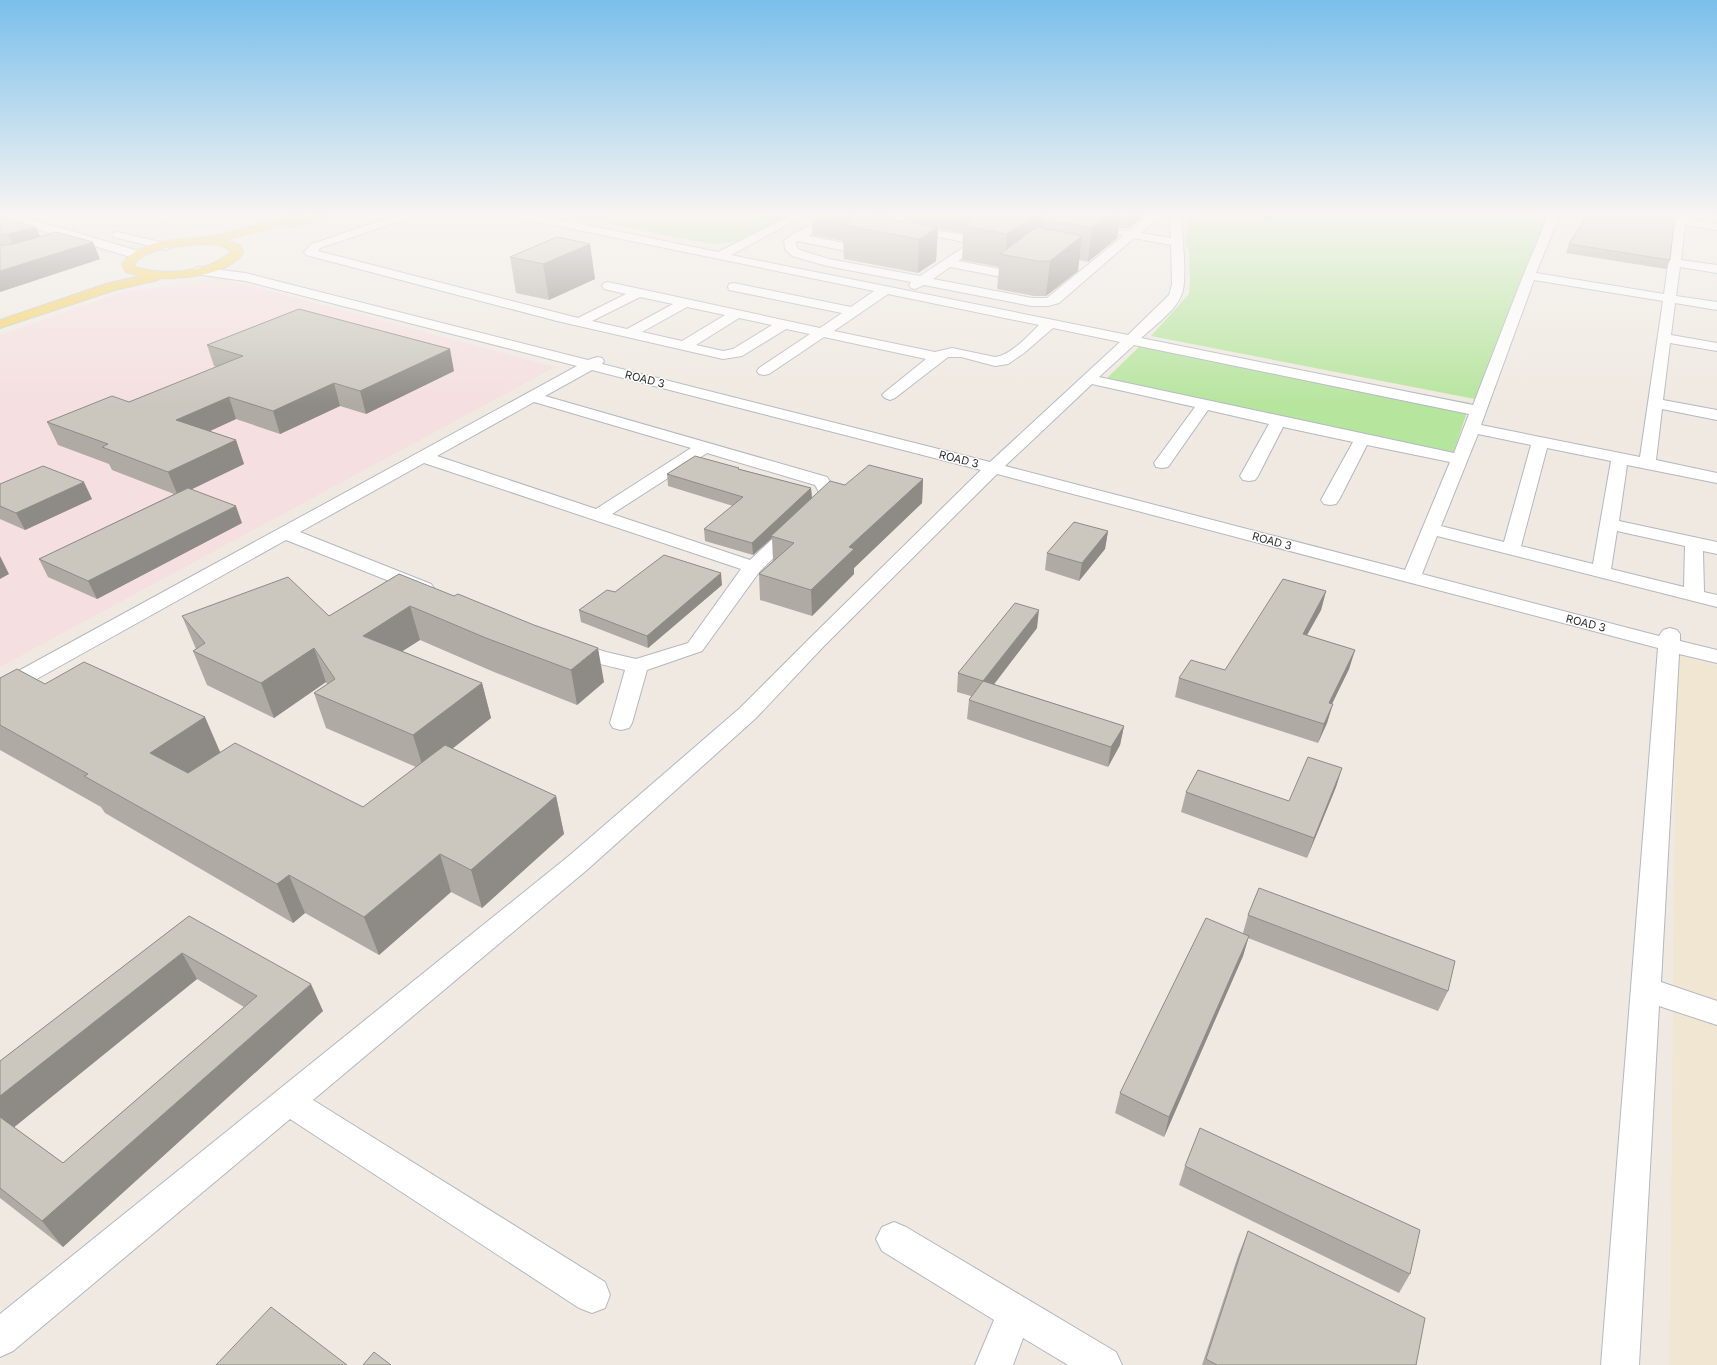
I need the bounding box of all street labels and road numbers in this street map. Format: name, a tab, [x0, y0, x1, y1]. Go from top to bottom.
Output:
street label: ROAD 3	[624, 367, 667, 391]
street label: ROAD 3	[938, 447, 981, 471]
street label: ROAD 3	[1251, 529, 1294, 553]
street label: ROAD 3	[1565, 611, 1608, 635]

